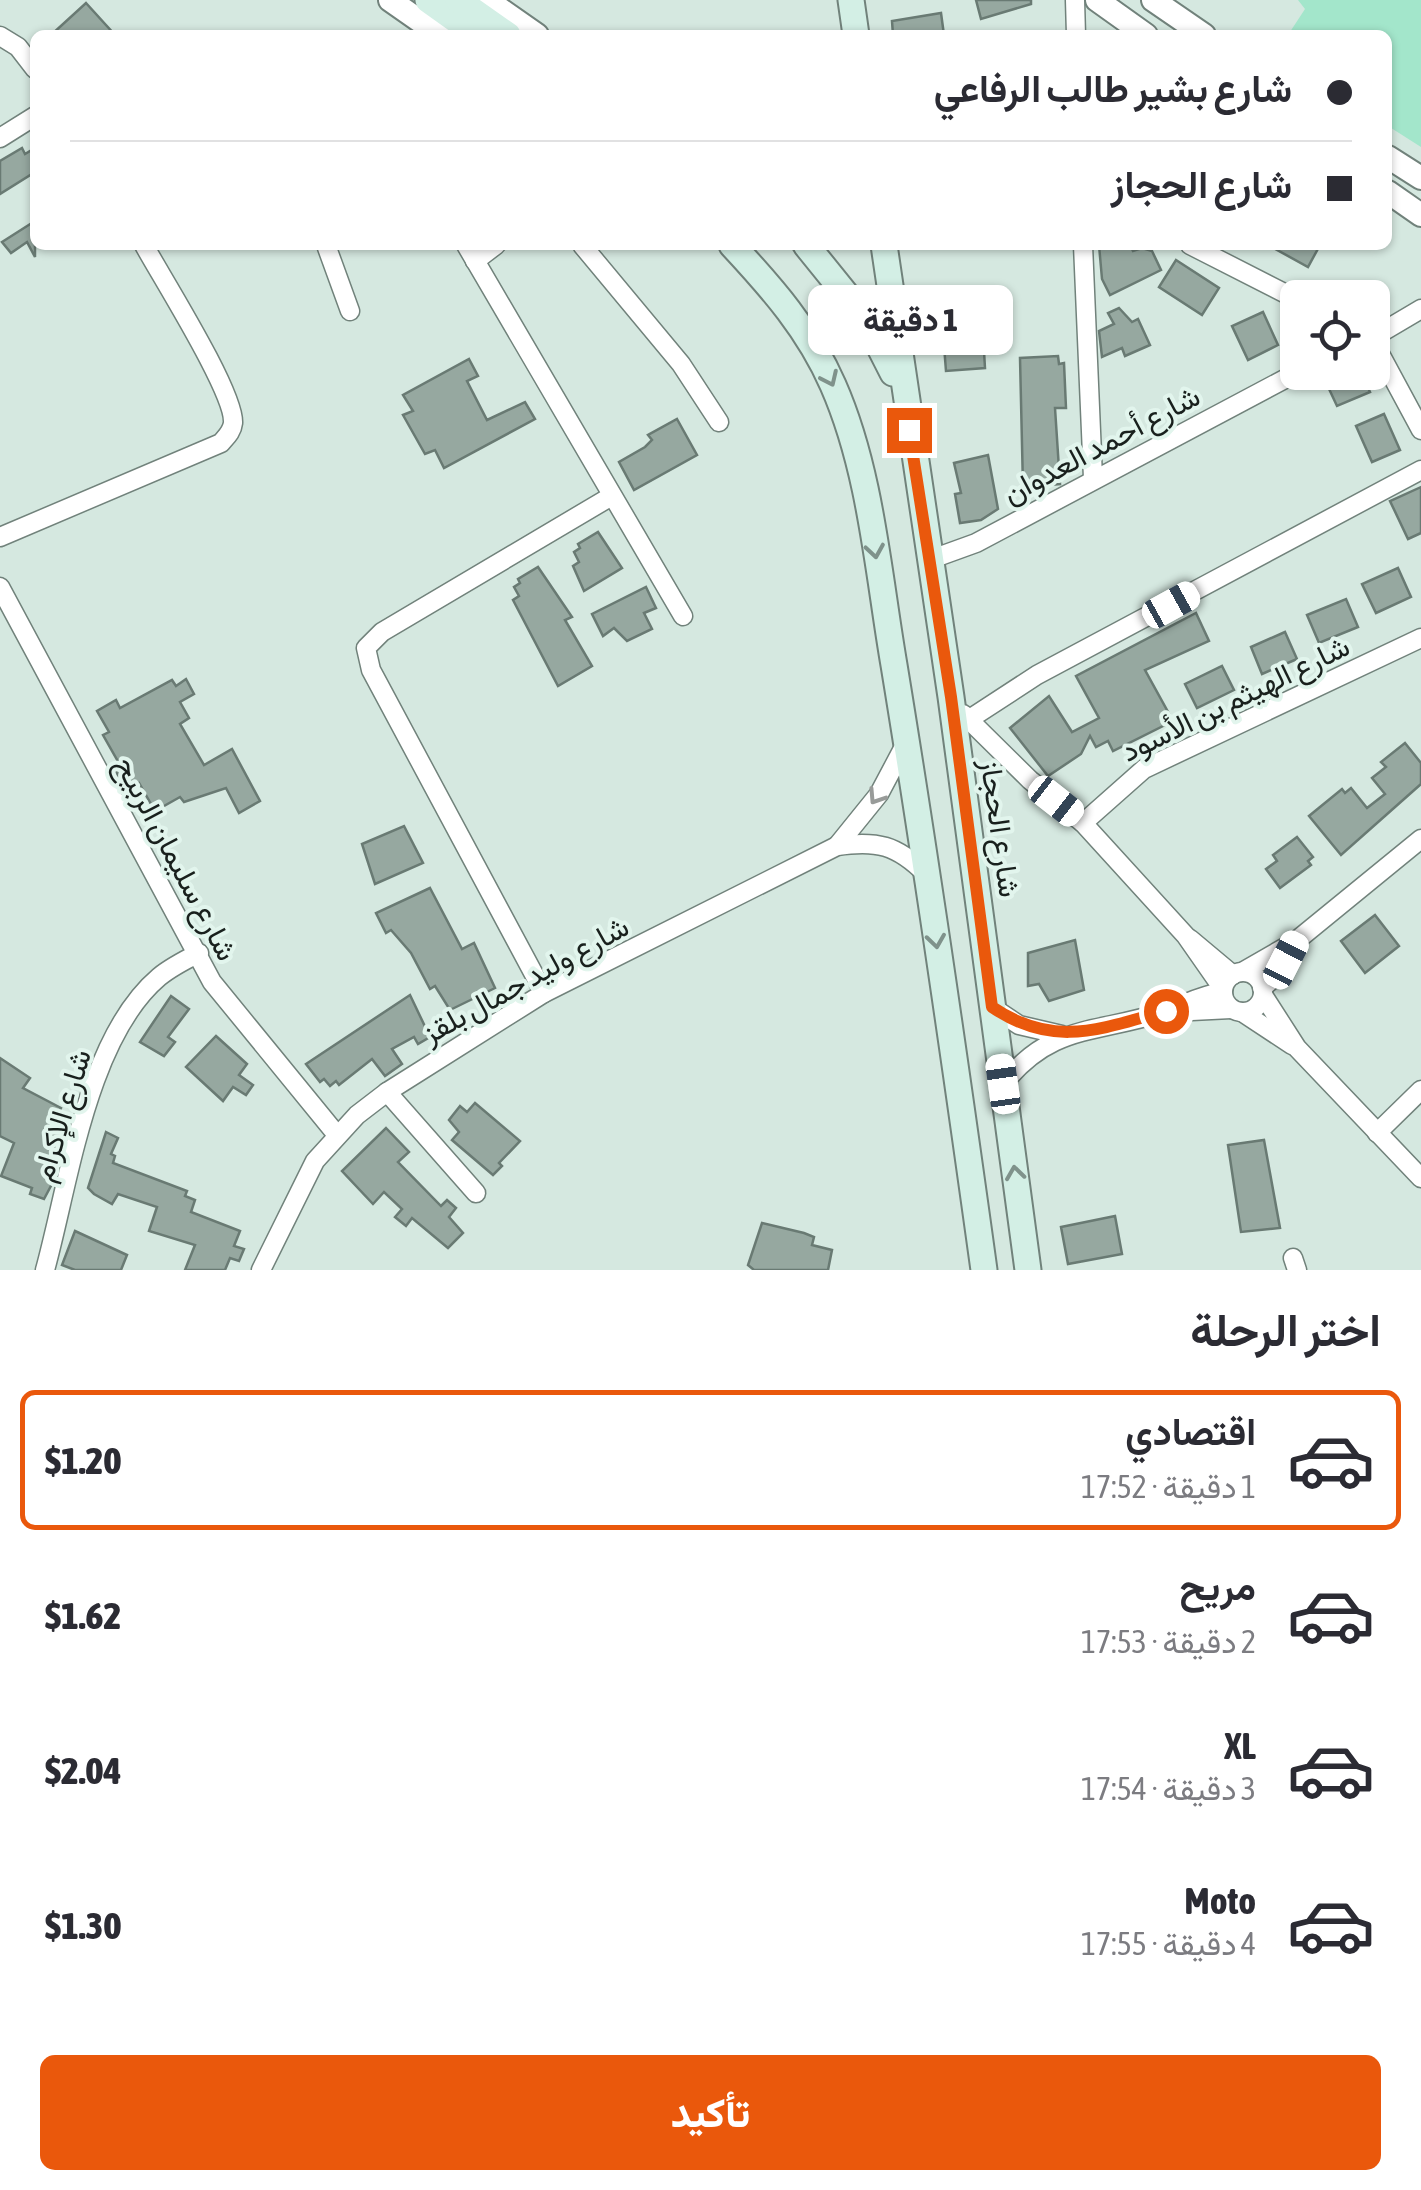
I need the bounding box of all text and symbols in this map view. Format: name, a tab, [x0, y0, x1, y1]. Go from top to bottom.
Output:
text: شارع بشير طالب الرفاعي	[934, 67, 1292, 110]
text: شارع الحجاز	[1111, 163, 1292, 206]
map controls	[1280, 280, 1390, 390]
button: locate	[1280, 280, 1390, 390]
callout: 1 دقيقة	[806, 285, 1012, 355]
text: 1 دقيقة	[863, 301, 958, 338]
one-way arrow	[818, 369, 838, 387]
street label: شارع أحمد العدوان	[997, 378, 1207, 514]
route end	[887, 408, 932, 453]
one-way arrow	[864, 543, 885, 559]
car	[1137, 577, 1205, 633]
street label: شارع الهيثم بن الأسود	[1115, 628, 1356, 772]
street label: شارع سليمان الربيح	[105, 750, 245, 968]
street label: شارع الحجاز	[970, 756, 1028, 900]
car	[1023, 771, 1089, 831]
one-way arrow	[870, 786, 889, 804]
street label: شارع وليد جمال بلقز	[415, 908, 636, 1054]
car	[1259, 926, 1313, 994]
one-way arrow	[924, 933, 945, 950]
route start	[1144, 989, 1189, 1034]
street label: شارع الإكرام	[25, 1045, 101, 1186]
car	[984, 1052, 1022, 1116]
one-way arrow	[1006, 1165, 1027, 1182]
text: اختر الرحلة	[1190, 1304, 1381, 1356]
text: اقتصادي	[1125, 1410, 1256, 1453]
icon: car	[1286, 1415, 1376, 1505]
text: $1.20	[45, 1439, 121, 1482]
text: 1 دقيقة · 17:52	[1081, 1468, 1256, 1505]
text: مريح	[1180, 1565, 1256, 1608]
icon: car	[1286, 1570, 1376, 1660]
text: $1.62	[45, 1594, 121, 1637]
text: 2 دقيقة · 17:53	[1081, 1623, 1256, 1660]
text: XL	[1224, 1724, 1256, 1767]
icon: car	[1286, 1725, 1376, 1815]
text: $2.04	[45, 1749, 121, 1792]
text: 3 دقيقة · 17:54	[1081, 1770, 1256, 1807]
text: Moto	[1184, 1879, 1256, 1922]
icon: car	[1286, 1880, 1376, 1970]
text: $1.30	[45, 1904, 121, 1947]
text: 4 دقيقة · 17:55	[1081, 1925, 1256, 1962]
button: تأكيد	[40, 2055, 1381, 2170]

